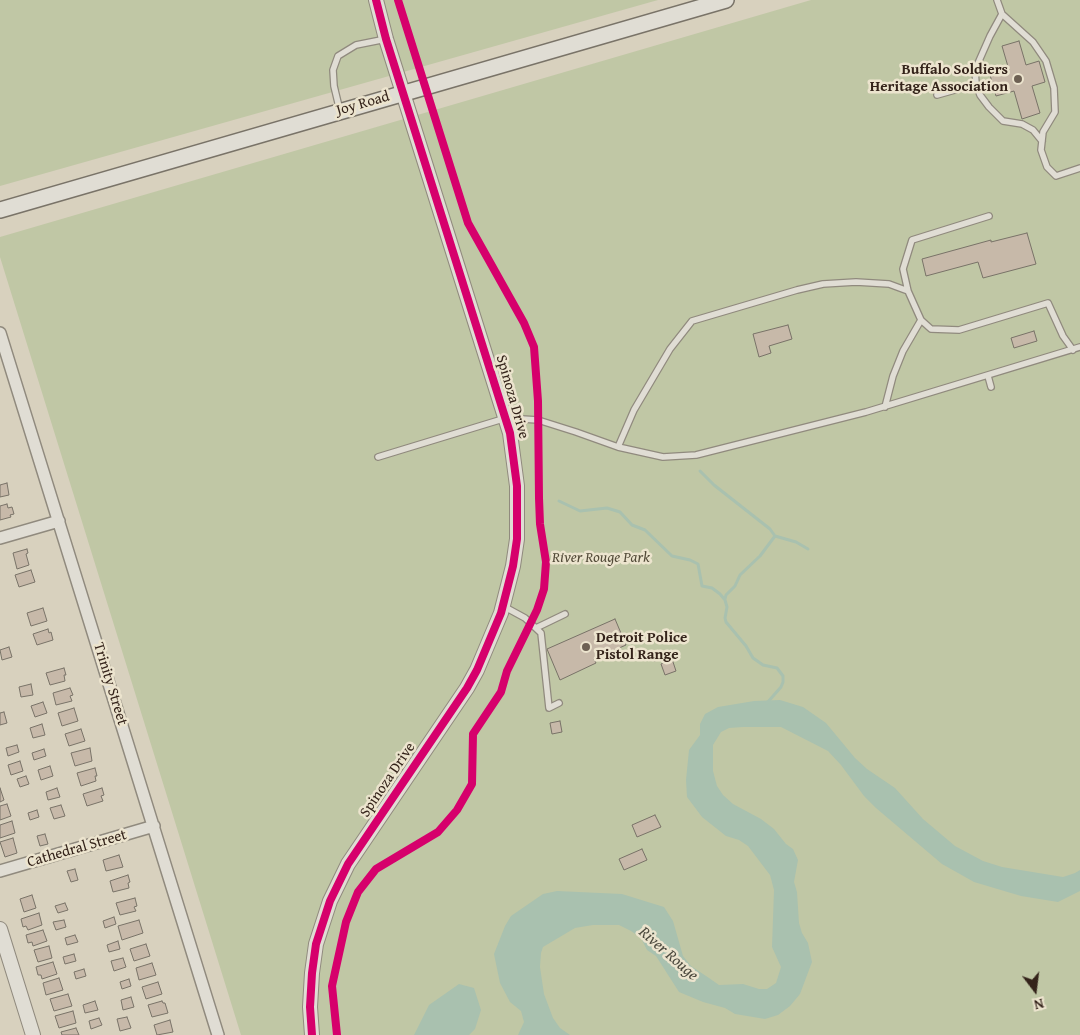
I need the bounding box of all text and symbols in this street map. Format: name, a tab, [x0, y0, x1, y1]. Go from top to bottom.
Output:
place label: Buffalo Soldiers Heritage Association	[870, 61, 1008, 96]
marker: Buffalo Soldiers Heritage Association	[1012, 73, 1024, 85]
street label: Joy Road	[334, 88, 392, 120]
street label: Spinoza Drive	[491, 353, 533, 441]
park label: River Rouge Park	[552, 549, 650, 567]
place label: Detroit Police Pistol Range	[596, 629, 687, 664]
street label: Trinity Street	[89, 641, 131, 727]
marker: Detroit Police Pistol Range	[580, 641, 592, 653]
street label: Spinoza Drive	[356, 739, 420, 821]
street label: Cathedral Street	[25, 826, 129, 872]
water label: River Rouge	[634, 923, 702, 985]
north arrow	[1010, 965, 1060, 1015]
text: N	[1032, 994, 1046, 1015]

